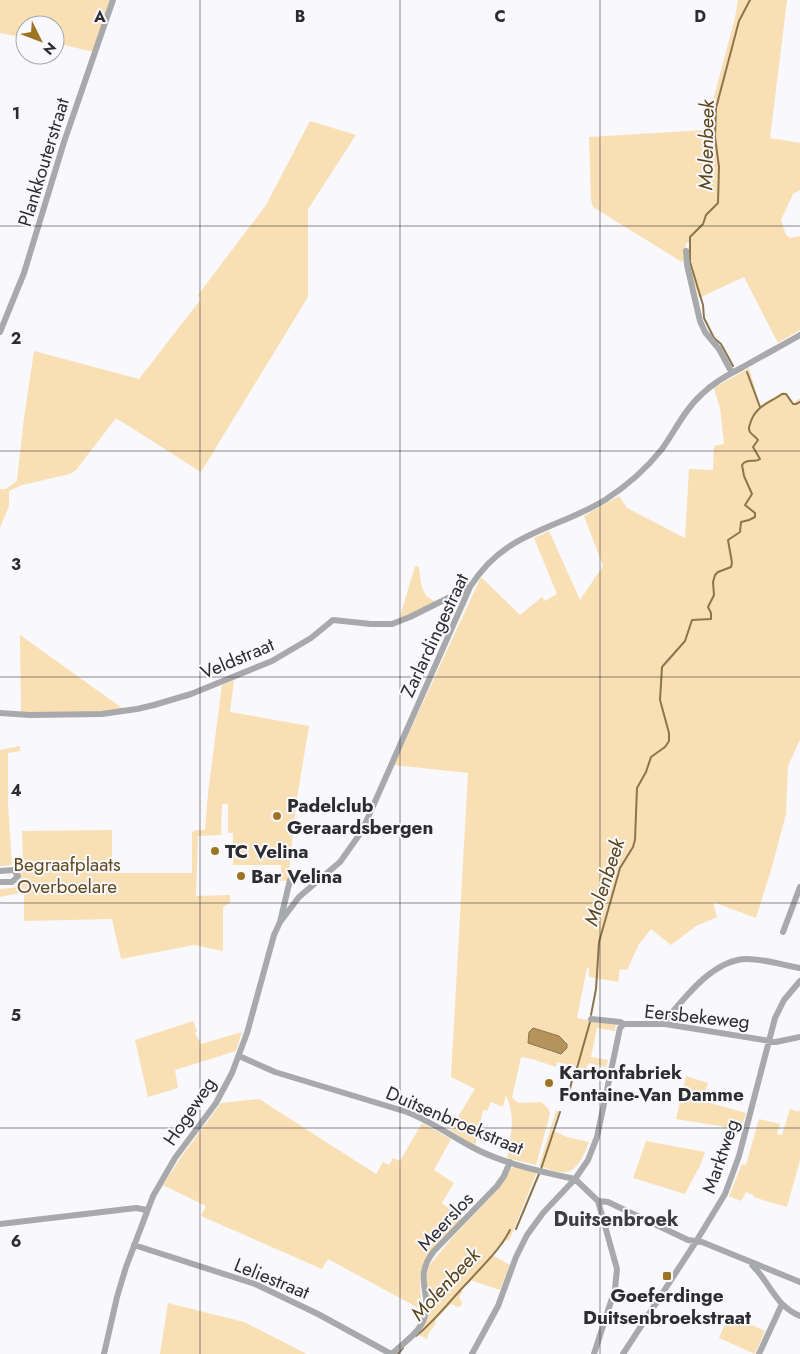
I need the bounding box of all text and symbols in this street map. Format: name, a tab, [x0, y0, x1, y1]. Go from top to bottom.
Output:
text: A	[93, 5, 106, 28]
text: B	[295, 5, 305, 28]
text: C	[494, 5, 506, 28]
text: D	[694, 5, 706, 28]
north arrow	[15, 15, 65, 65]
text: N	[39, 38, 61, 60]
street label: Plankkouterstraat	[11, 94, 76, 230]
water label: Molenbeek	[691, 98, 722, 191]
text: 1	[12, 102, 20, 125]
text: 2	[11, 327, 21, 350]
text: 3	[11, 553, 21, 576]
street label: Zarlardingestraat	[394, 568, 475, 702]
street label: Veldstraat	[196, 631, 279, 686]
text: 4	[10, 779, 22, 802]
place label: Padelclub Geraardsbergen	[287, 792, 433, 841]
marker: Padelclub Geraardsbergen	[271, 810, 283, 822]
water label: Molenbeek	[577, 833, 633, 930]
place label: TC Velina	[225, 838, 309, 865]
marker: TC Velina	[209, 845, 221, 857]
park label: Begraafplaats Overboelare	[13, 851, 121, 900]
place label: Bar Velina	[251, 863, 342, 890]
marker: Bar Velina	[235, 870, 247, 882]
street label: Eersbekeweg	[643, 998, 751, 1035]
text: 5	[11, 1004, 21, 1027]
place label: Kartonfabriek Fontaine-Van Damme	[559, 1059, 744, 1108]
street label: Hogeweg	[157, 1072, 222, 1151]
marker: Kartonfabriek Fontaine-Van Damme	[543, 1077, 555, 1089]
street label: Duitsenbroekstraat	[382, 1079, 528, 1162]
street label: Marktweg	[695, 1115, 746, 1197]
street label: Meerslos	[411, 1186, 480, 1257]
district label: Duitsenbroek	[553, 1205, 679, 1234]
text: 6	[11, 1230, 21, 1253]
water label: Molenbeek	[404, 1240, 488, 1327]
street label: Leliestraat	[230, 1251, 314, 1306]
marker: Goeferdinge Duitsenbroekstraat	[661, 1270, 673, 1282]
place label: Goeferdinge Duitsenbroekstraat	[583, 1282, 751, 1331]

